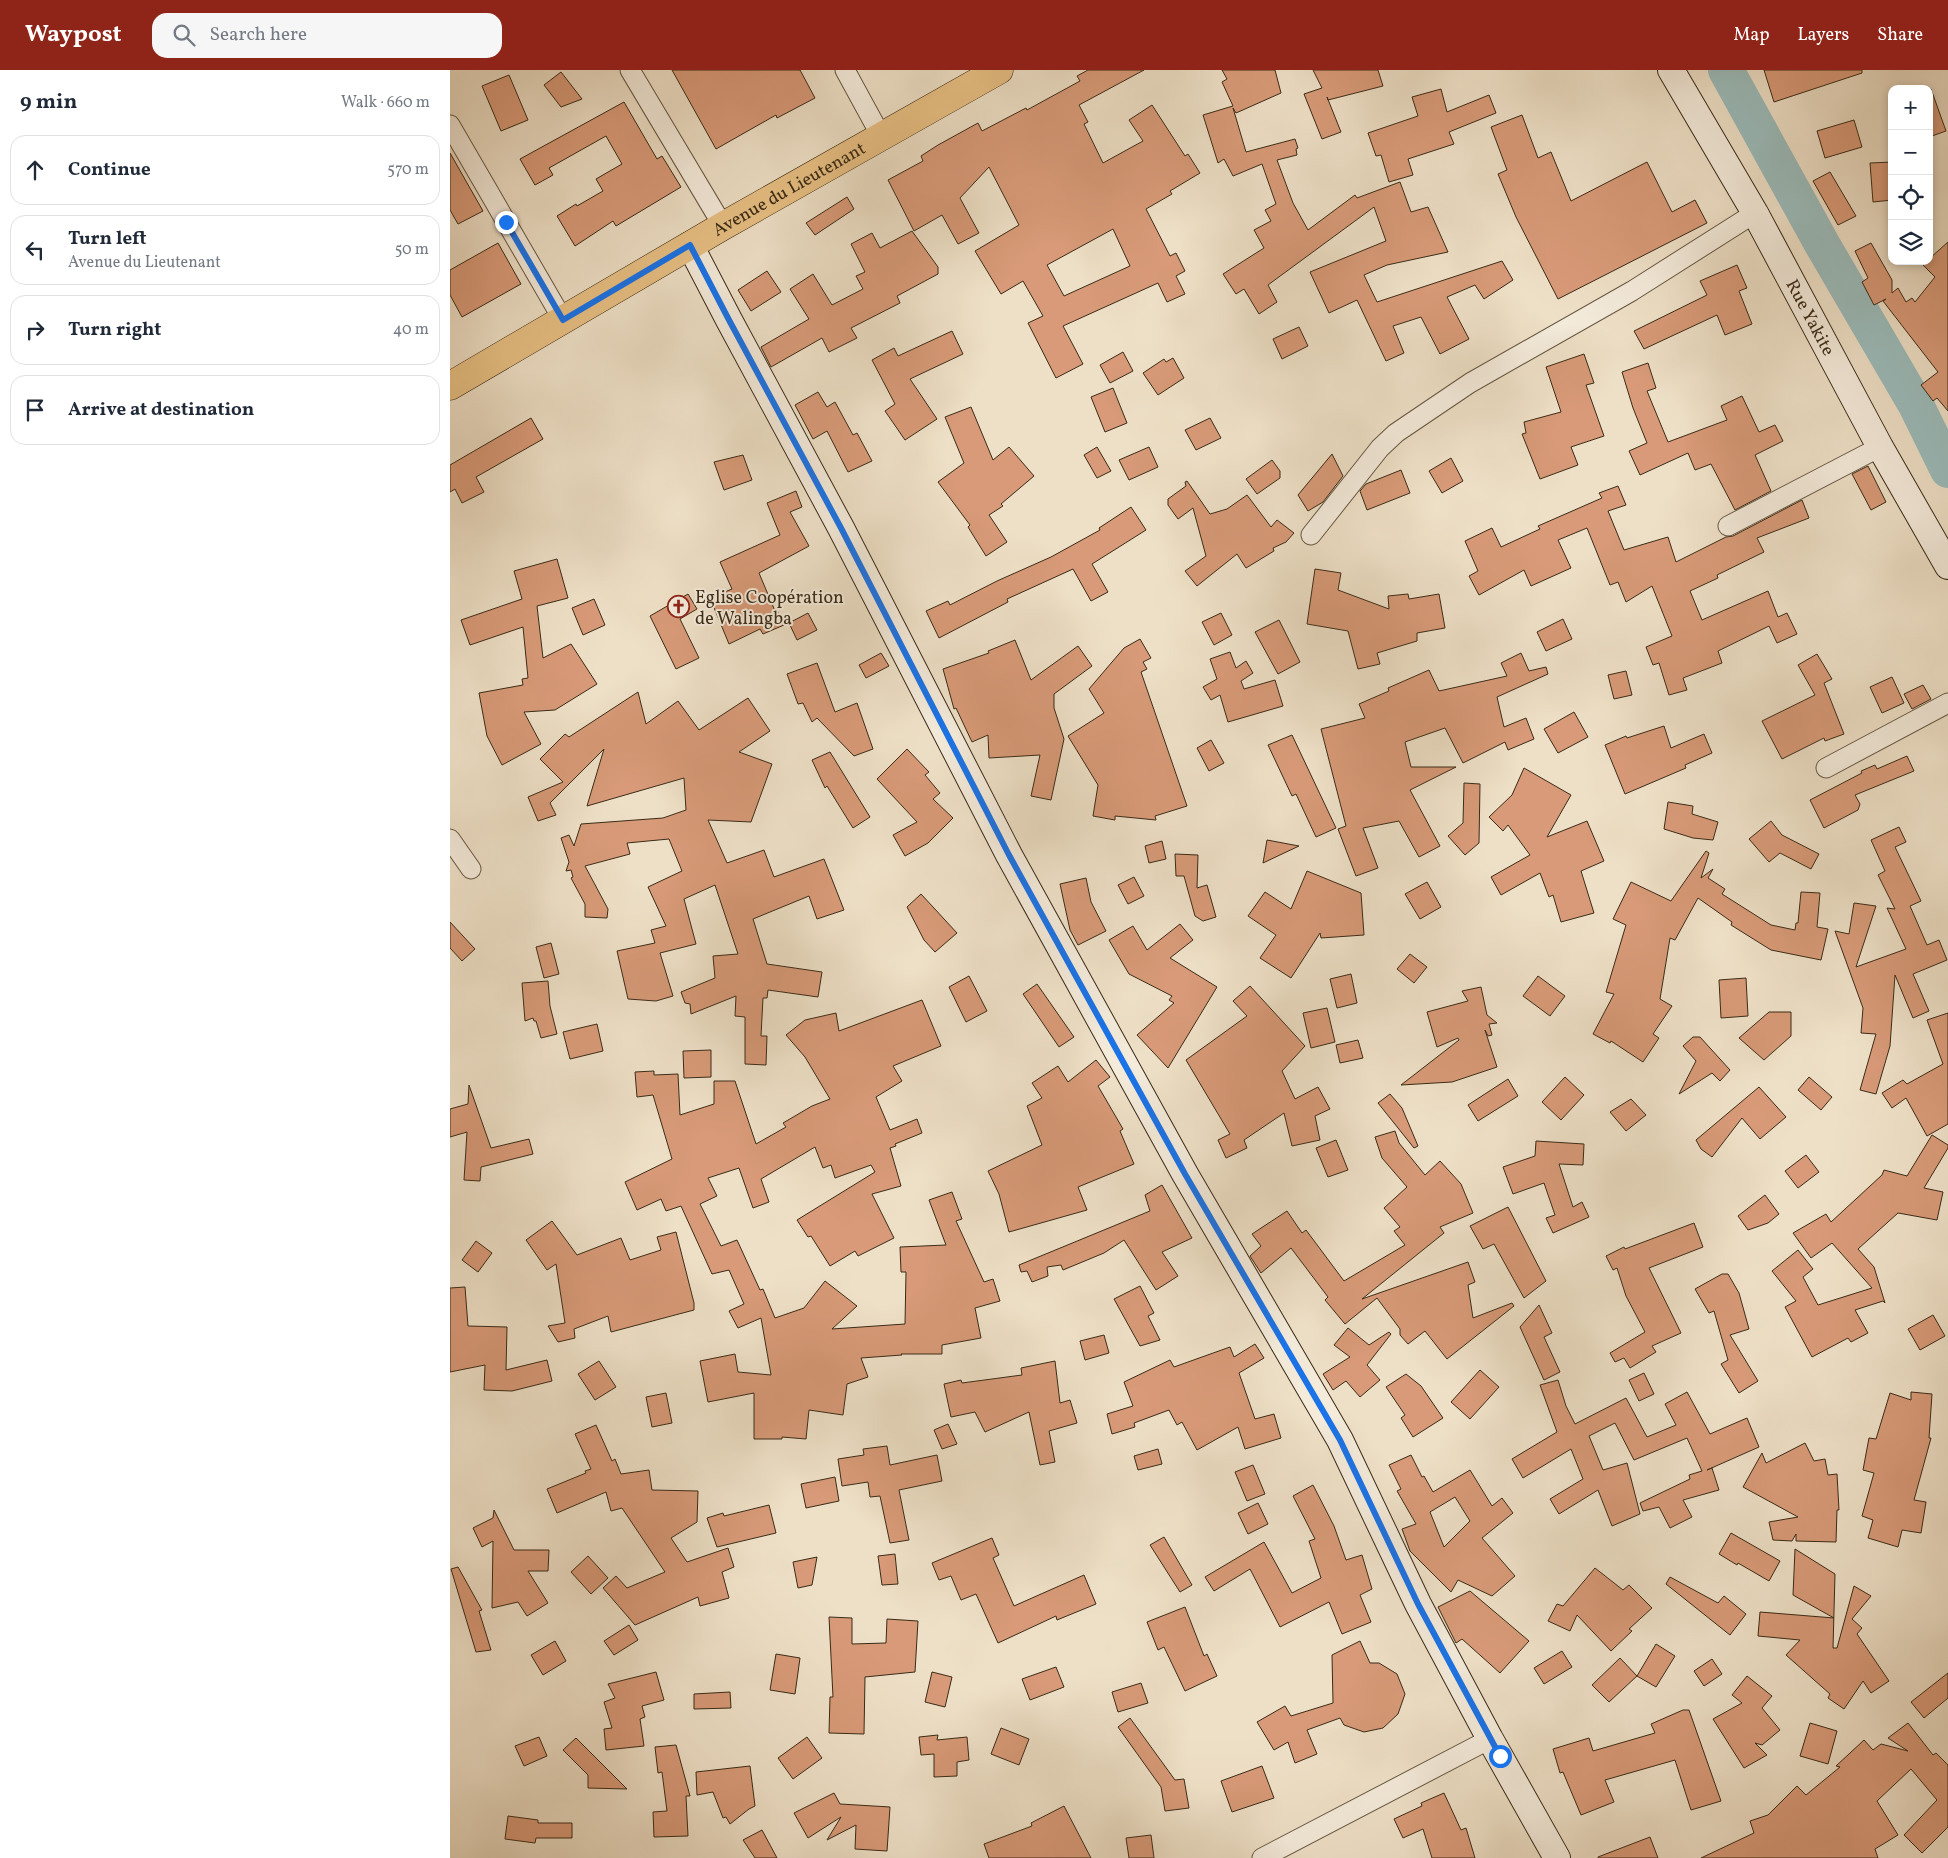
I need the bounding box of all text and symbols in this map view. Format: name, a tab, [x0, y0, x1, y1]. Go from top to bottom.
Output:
search box	[152, 13, 502, 58]
text: Waypost	[25, 18, 122, 52]
icon: search	[170, 21, 198, 49]
text: Search here	[210, 22, 307, 48]
text: Map	[1733, 23, 1769, 48]
text: Layers	[1797, 23, 1849, 48]
text: Share	[1877, 23, 1923, 48]
map controls	[1888, 85, 1933, 265]
button: +	[1888, 85, 1933, 130]
text: 9 min	[20, 88, 77, 117]
text: Walk · 660 m	[341, 92, 430, 114]
button: −	[1888, 130, 1933, 175]
street label: Avenue du Lieutenant	[708, 137, 871, 243]
icon: ahead	[21, 156, 49, 184]
text: Continue	[68, 157, 151, 183]
text: 570 m	[387, 159, 429, 181]
button: locate	[1888, 175, 1933, 220]
route end	[495, 211, 518, 234]
button: layers	[1888, 220, 1933, 265]
text: Turn left	[68, 226, 147, 252]
icon: left	[21, 236, 49, 264]
text: 50 m	[395, 239, 429, 261]
text: Avenue du Lieutenant	[68, 252, 221, 274]
street label: Rue Yakite	[1779, 275, 1840, 360]
icon: right	[21, 316, 49, 344]
text: Turn right	[68, 317, 161, 343]
text: 40 m	[393, 319, 429, 341]
icon: arrive	[21, 396, 49, 424]
text: Arrive at destination	[68, 397, 254, 423]
place label: Eglise Coopération de Walingba	[695, 586, 844, 632]
church icon: Eglise Coopération de Walingba	[667, 595, 691, 619]
route start	[1489, 1745, 1512, 1768]

